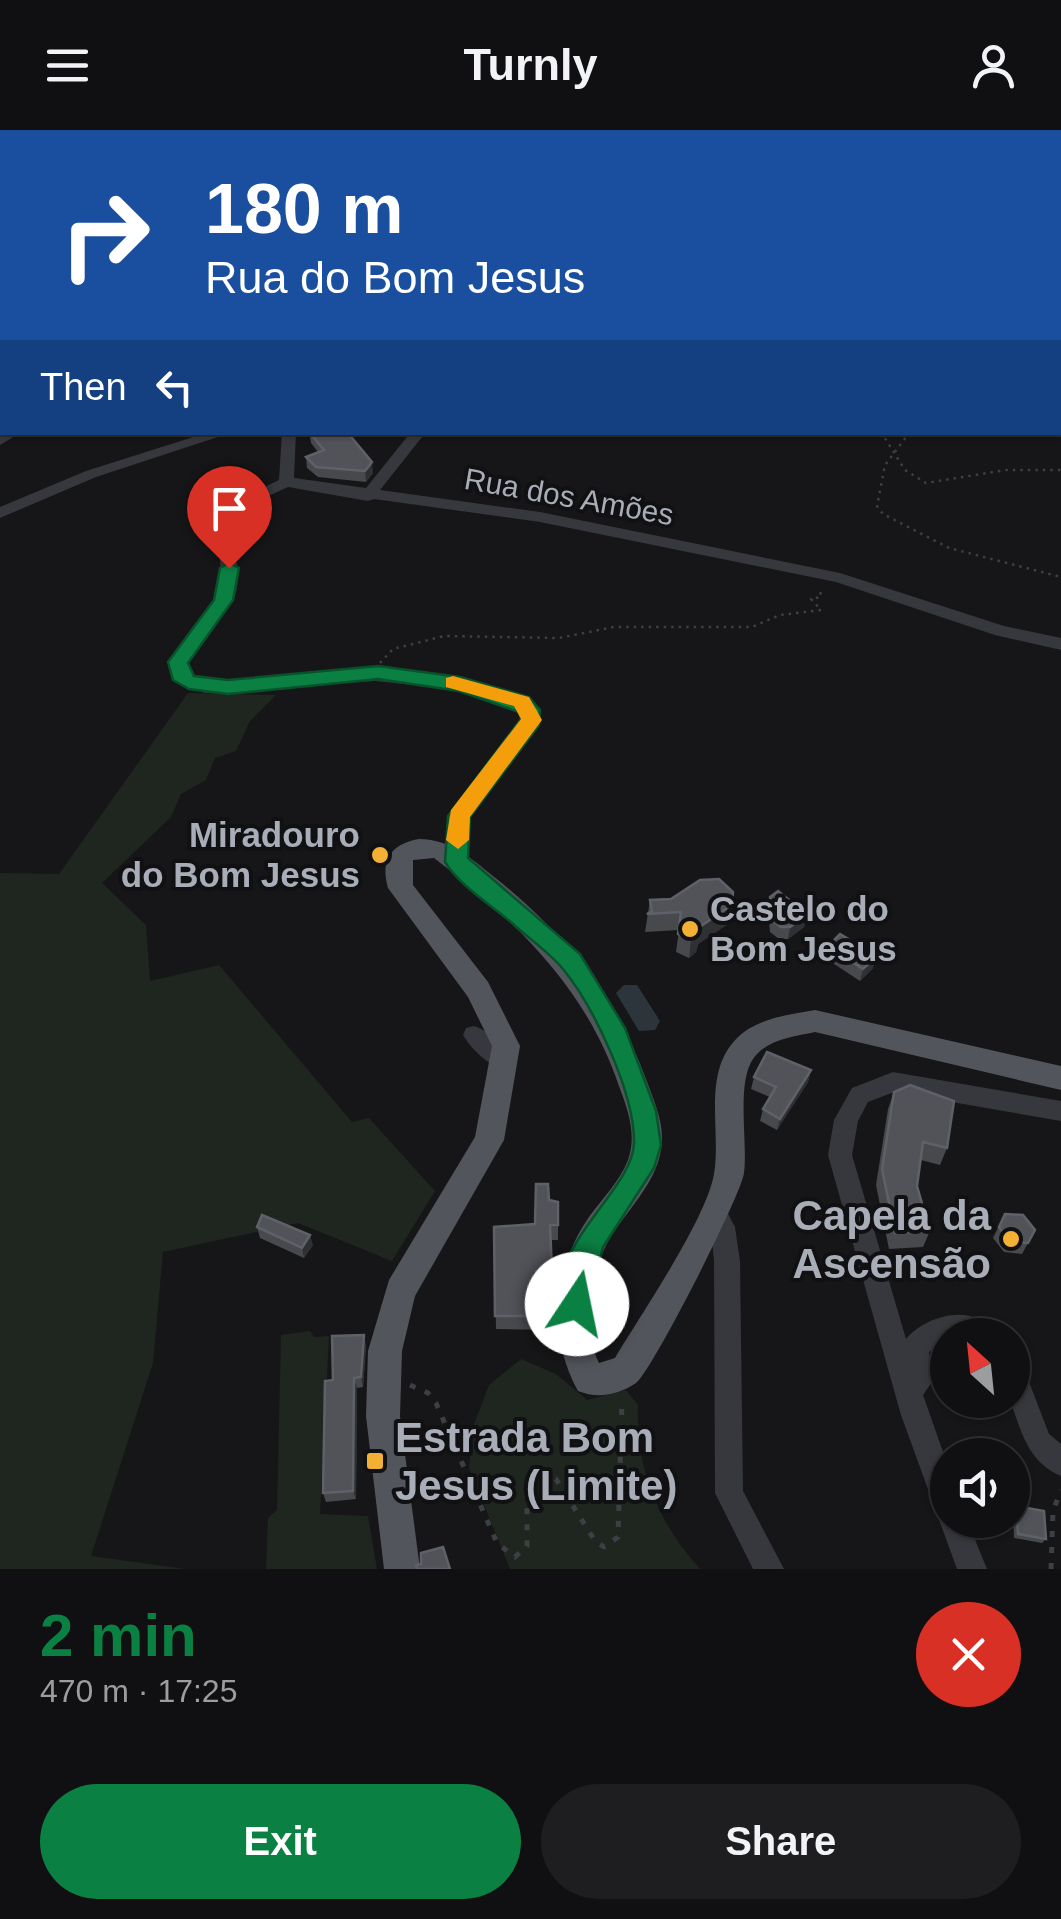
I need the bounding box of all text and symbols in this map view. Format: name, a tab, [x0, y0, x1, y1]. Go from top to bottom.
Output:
icon: menu	[40, 38, 95, 93]
icon: person	[966, 38, 1021, 93]
text: Turnly	[463, 39, 598, 90]
icon: right	[40, 170, 170, 300]
text: 180 m	[205, 170, 403, 248]
text: Rua do Bom Jesus	[205, 252, 585, 303]
icon: left	[147, 360, 202, 415]
text: Then	[40, 366, 127, 408]
street label: Rua dos Amões	[462, 462, 676, 531]
pin	[187, 466, 272, 569]
icon: arrive	[202, 481, 257, 536]
place label: Miradouro do Bom Jesus	[121, 815, 360, 894]
marker: Miradouro do Bom Jesus	[369, 844, 391, 866]
place label: Castelo do Bom Jesus	[710, 889, 897, 968]
marker: Castelo do Bom Jesus	[679, 918, 701, 940]
place label: Capela da Ascensão	[793, 1192, 992, 1287]
marker: Capela da Ascensão	[1000, 1228, 1022, 1250]
position arrow	[525, 1252, 629, 1356]
north arrow	[930, 1318, 1030, 1418]
map controls	[930, 1318, 1030, 1538]
place label: Estrada Bom Jesus (Limite)	[395, 1414, 677, 1509]
button: sound	[930, 1438, 1030, 1538]
marker: Estrada Bom Jesus (Limite)	[364, 1450, 386, 1472]
text: 2 min	[40, 1602, 197, 1669]
button: close	[916, 1602, 1021, 1707]
text: 470 m · 17:25	[40, 1673, 237, 1709]
button: Exit	[40, 1784, 521, 1899]
button: Share	[541, 1784, 1021, 1899]

